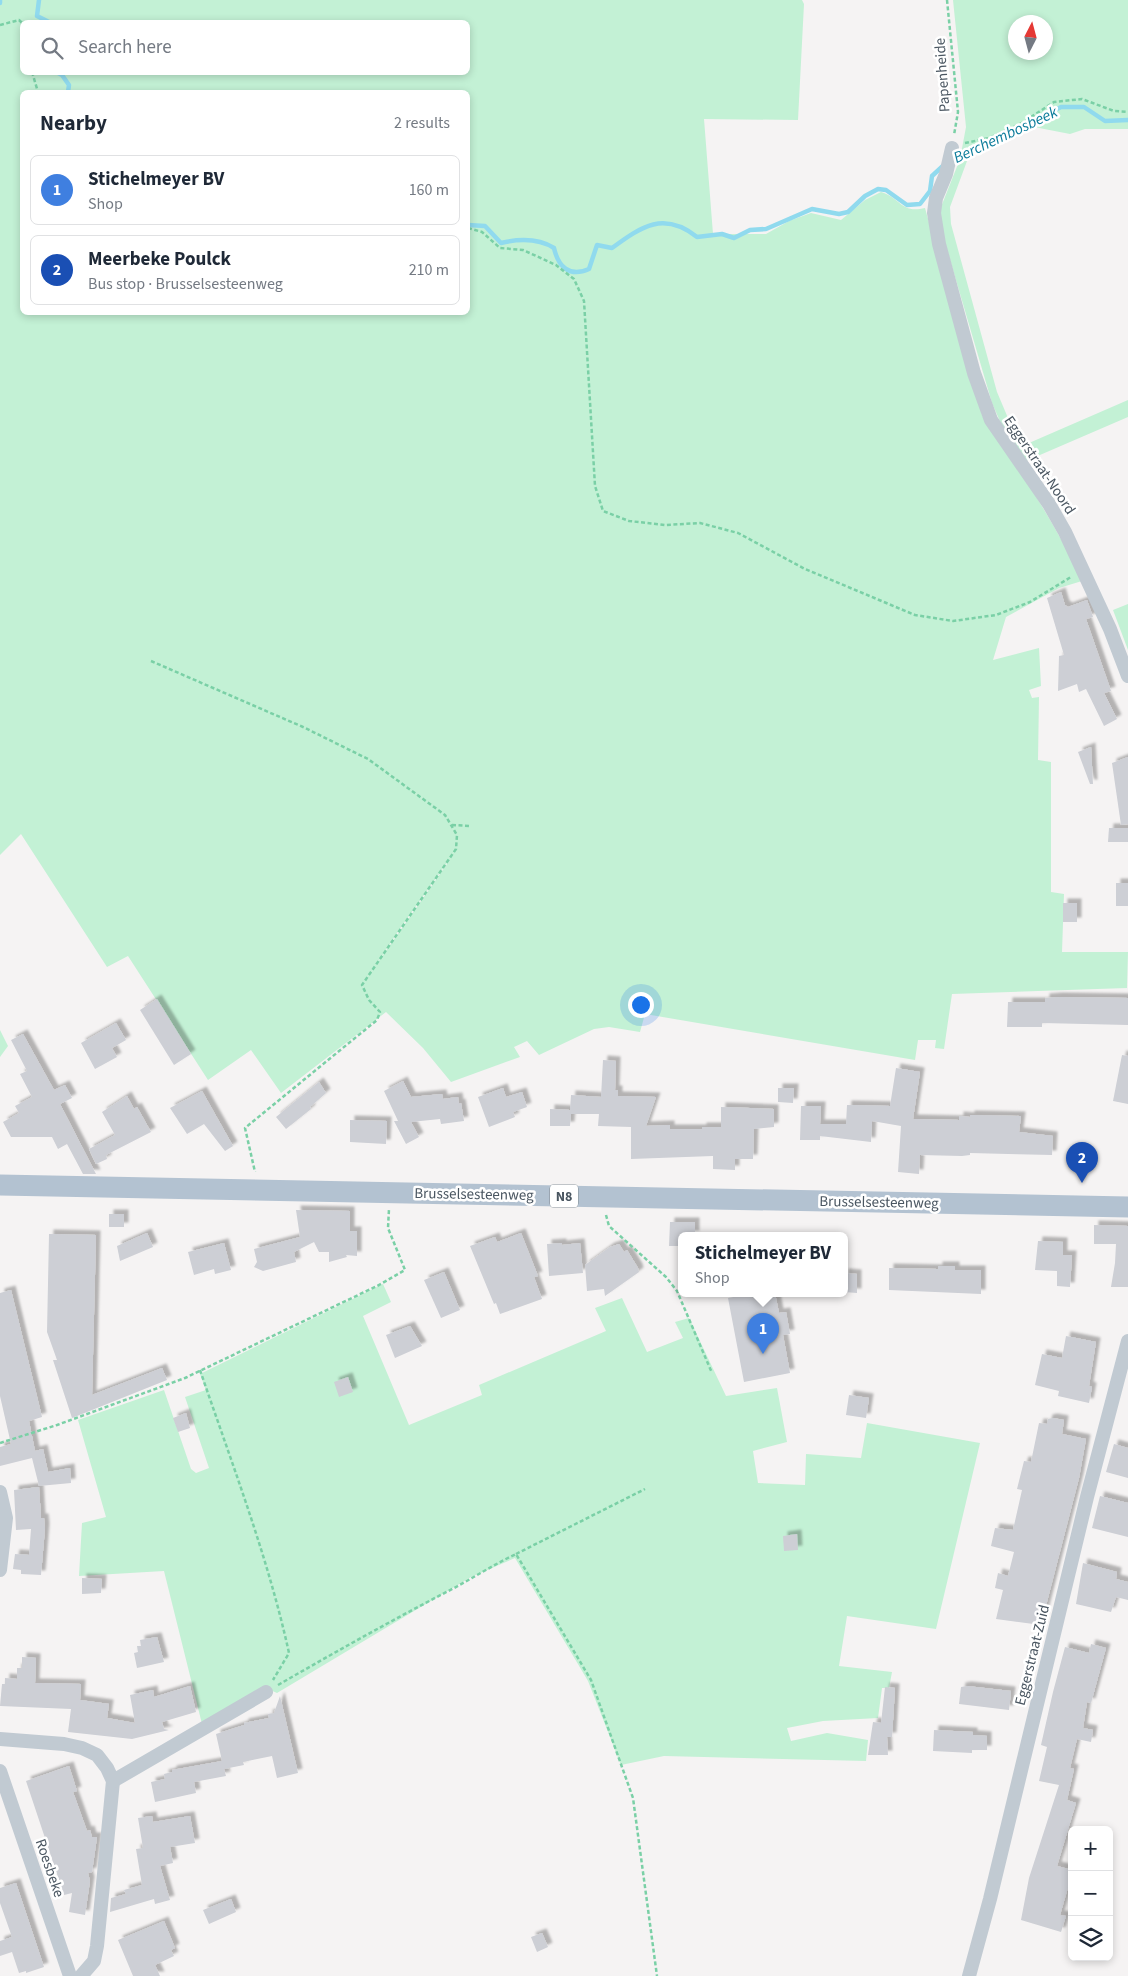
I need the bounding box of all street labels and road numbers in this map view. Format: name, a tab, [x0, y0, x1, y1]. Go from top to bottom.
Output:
street label: Papenheide	[929, 37, 956, 113]
street label: Eggerstraat-Noord	[999, 412, 1080, 519]
street label: Brusselsesteenweg	[414, 1183, 534, 1206]
road number: N8	[550, 1184, 578, 1208]
street label: Brusselsesteenweg	[819, 1191, 939, 1214]
street label: Eggerstraat-Zuid	[1010, 1603, 1055, 1708]
street label: Roesbeke	[30, 1836, 69, 1900]

